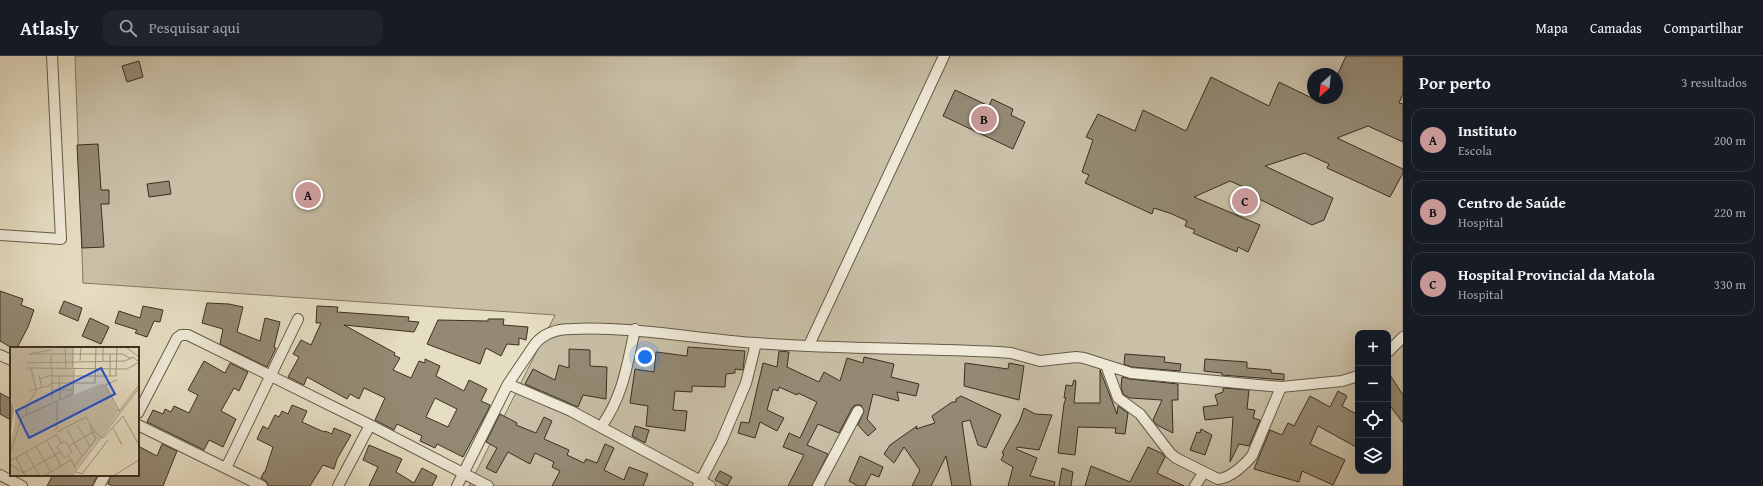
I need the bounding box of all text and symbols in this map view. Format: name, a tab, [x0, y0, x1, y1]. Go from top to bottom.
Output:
search box	[103, 10, 383, 46]
text: Atlasly	[20, 14, 79, 42]
icon: search	[117, 17, 139, 39]
text: Pesquisar aqui	[149, 17, 240, 38]
text: Mapa	[1536, 18, 1568, 38]
text: Camadas	[1590, 18, 1642, 38]
text: Compartilhar	[1664, 18, 1743, 38]
north arrow	[1307, 68, 1343, 104]
text: Por perto	[1419, 70, 1491, 95]
text: 3 resultados	[1681, 73, 1747, 92]
pin: B	[971, 104, 997, 134]
text: Instituto	[1458, 120, 1517, 141]
text: A	[1429, 131, 1437, 150]
text: 200 m	[1714, 131, 1746, 150]
text: Escola	[1458, 141, 1492, 160]
pin: A	[295, 180, 321, 210]
pin: C	[1232, 186, 1258, 216]
text: Centro de Saúde	[1458, 192, 1566, 213]
text: B	[1429, 203, 1437, 222]
text: 220 m	[1714, 203, 1746, 222]
text: Hospital	[1458, 213, 1503, 232]
text: Hospital Provincial da Matola	[1458, 264, 1655, 285]
text: C	[1429, 275, 1437, 294]
text: 330 m	[1714, 275, 1746, 294]
text: Hospital	[1458, 285, 1503, 304]
map controls	[1355, 330, 1391, 474]
button: +	[1355, 330, 1391, 366]
inset map	[10, 347, 139, 476]
your location	[635, 347, 655, 367]
button: −	[1355, 366, 1391, 402]
button: locate	[1355, 402, 1391, 438]
button: layers	[1355, 438, 1391, 474]

